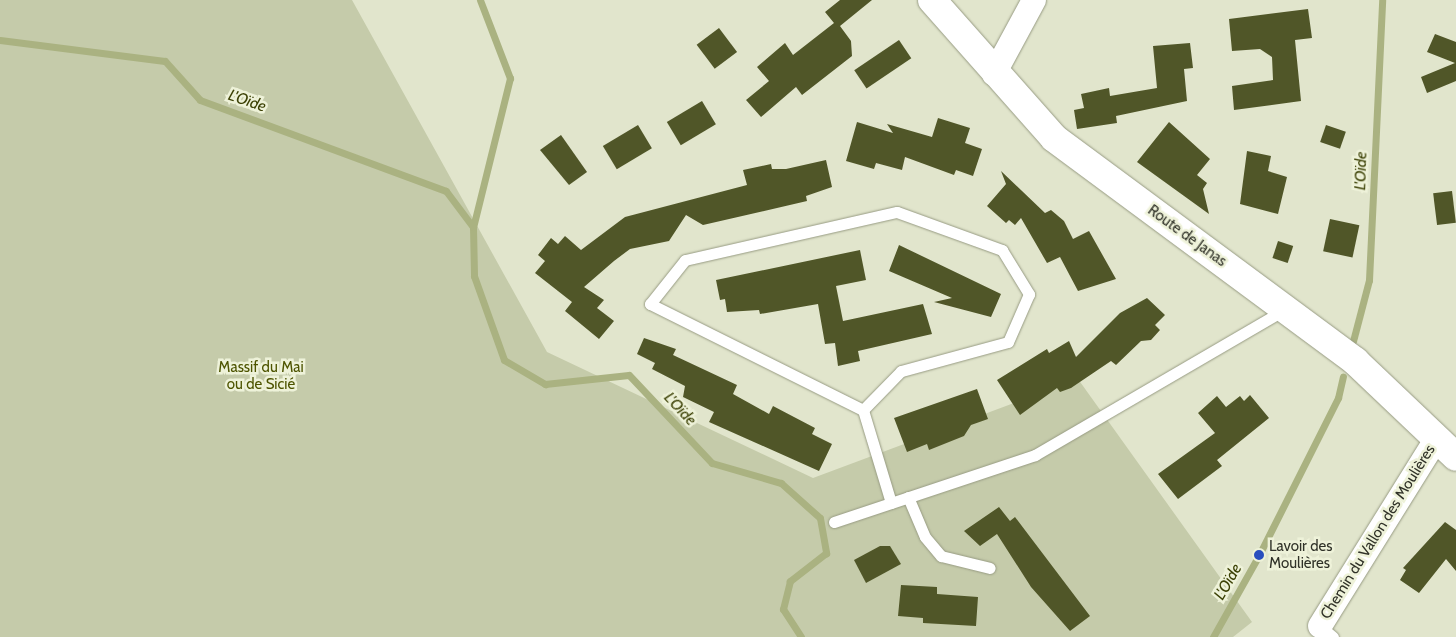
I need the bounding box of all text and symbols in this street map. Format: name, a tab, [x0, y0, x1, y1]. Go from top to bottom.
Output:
water label: L'Oïde	[226, 86, 268, 116]
water label: L'Oïde	[1351, 151, 1371, 191]
street label: Route de Janas	[1144, 201, 1230, 271]
park label: Massif du Mai ou de Sicié	[218, 358, 304, 393]
water label: L'Oïde	[660, 388, 700, 430]
street label: Chemin du Vallon des Moulières	[1317, 442, 1439, 622]
place label: Lavoir des Moulières	[1269, 537, 1332, 572]
marker: Lavoir des Moulières	[1253, 549, 1265, 561]
water label: L'Oïde	[1210, 560, 1246, 604]

